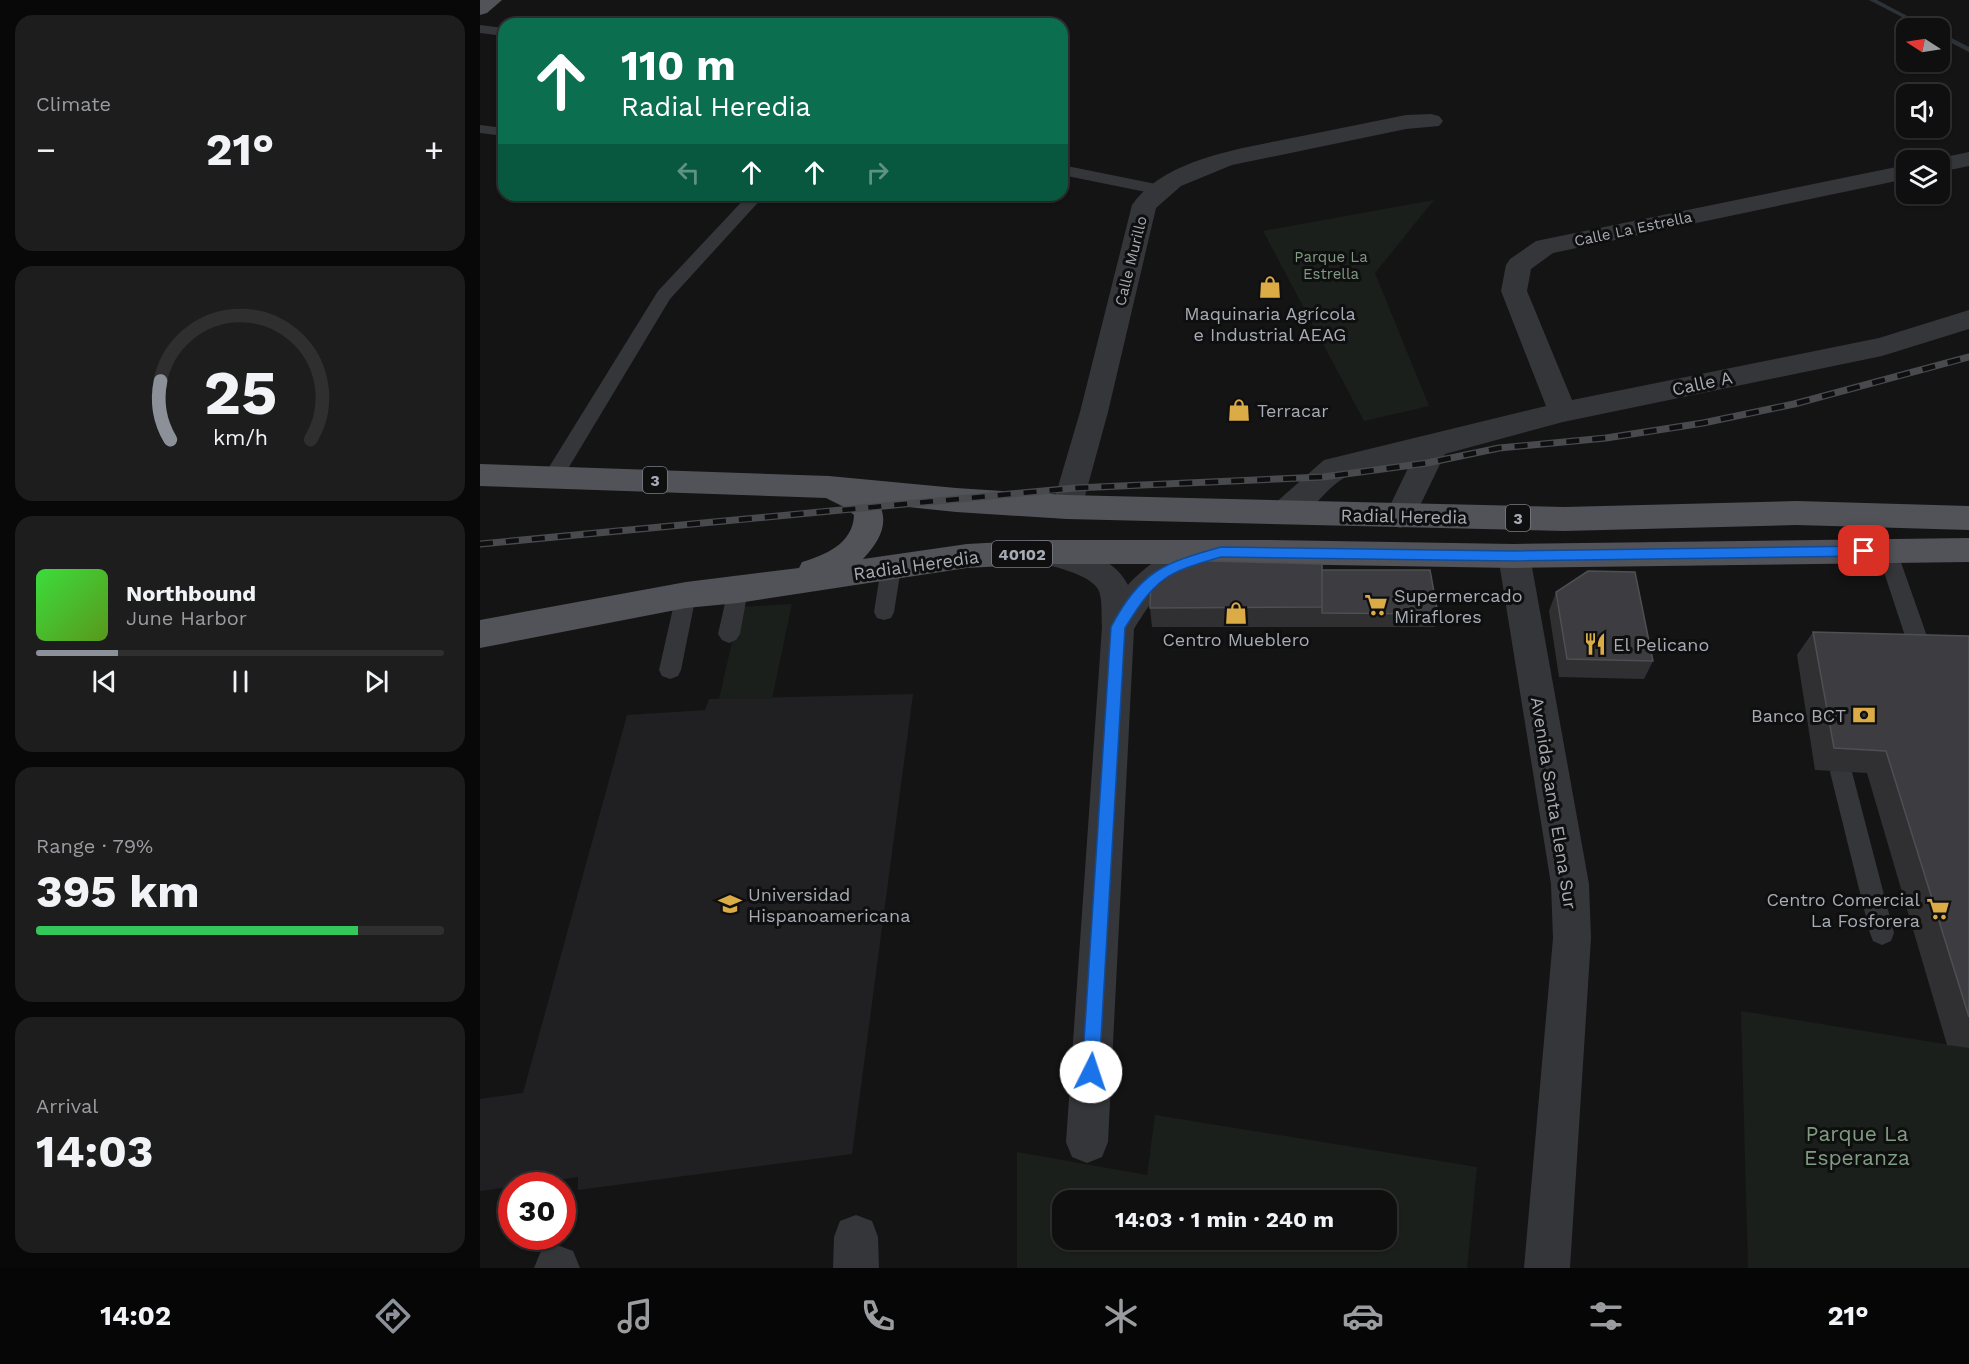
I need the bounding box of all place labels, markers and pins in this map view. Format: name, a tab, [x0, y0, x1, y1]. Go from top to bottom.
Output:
shop icon: Maquinaria Agrícola e Industrial AEAG	[1257, 274, 1283, 300]
place label: Maquinaria Agrícola e Industrial AEAG	[1184, 303, 1356, 345]
shop icon: Terracar	[1226, 397, 1252, 423]
place label: Terracar	[1257, 400, 1329, 421]
pin	[1838, 525, 1889, 576]
place label: Supermercado Miraflores	[1394, 585, 1523, 627]
supermarket icon: Supermercado Miraflores	[1363, 592, 1389, 618]
shop icon: Centro Mueblero	[1223, 600, 1249, 626]
place label: Centro Mueblero	[1162, 629, 1310, 650]
restaurant icon: El Pelicano	[1582, 631, 1608, 657]
place label: El Pelicano	[1613, 634, 1709, 655]
bank icon: Banco BCT	[1851, 702, 1877, 728]
place label: Banco BCT	[1751, 705, 1846, 726]
place label: Universidad Hispanoamericana	[748, 884, 910, 926]
place label: Centro Comercial La Fosforera	[1766, 889, 1920, 931]
school or university icon: Universidad Hispanoamericana	[717, 891, 743, 917]
supermarket icon: Centro Comercial La Fosforera	[1925, 896, 1951, 922]

